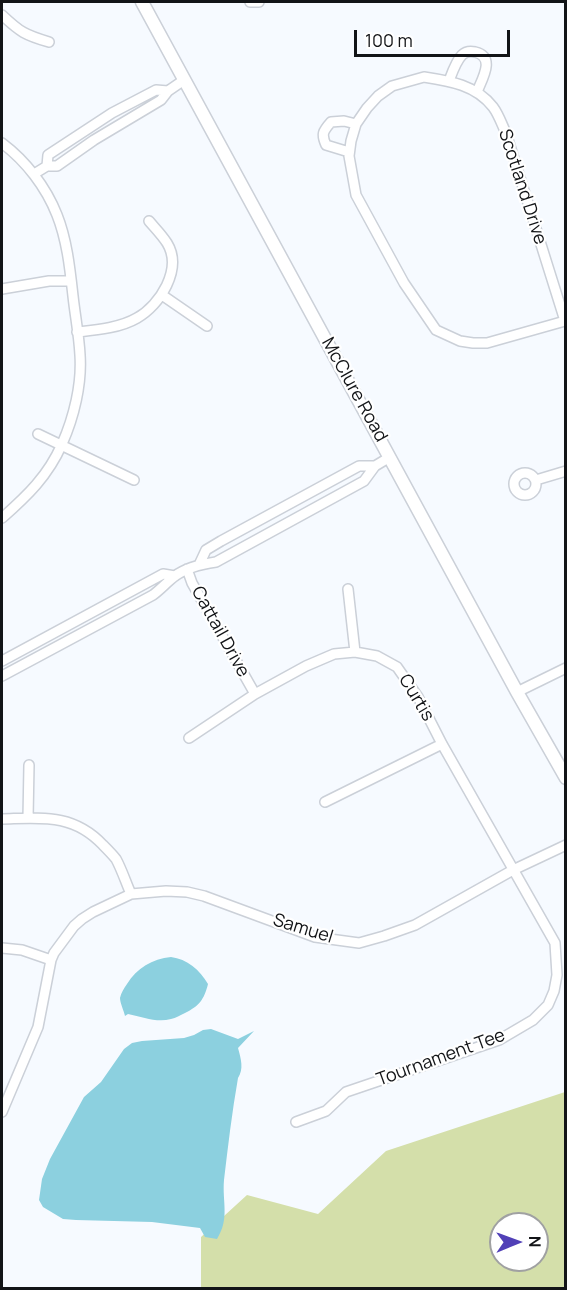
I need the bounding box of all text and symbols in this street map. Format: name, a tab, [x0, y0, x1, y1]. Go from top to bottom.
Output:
scale bar	[357, 18, 513, 56]
text: 100 m	[365, 28, 413, 52]
street label: Scotland Drive	[493, 127, 551, 247]
street label: McClure Road	[316, 334, 392, 446]
street label: Cattail Drive	[186, 583, 254, 681]
street label: Curtis	[394, 671, 438, 725]
street label: Samuel	[270, 910, 336, 948]
street label: Tournament Tee	[374, 1025, 508, 1091]
north arrow	[489, 1212, 549, 1272]
text: N	[524, 1236, 546, 1248]

